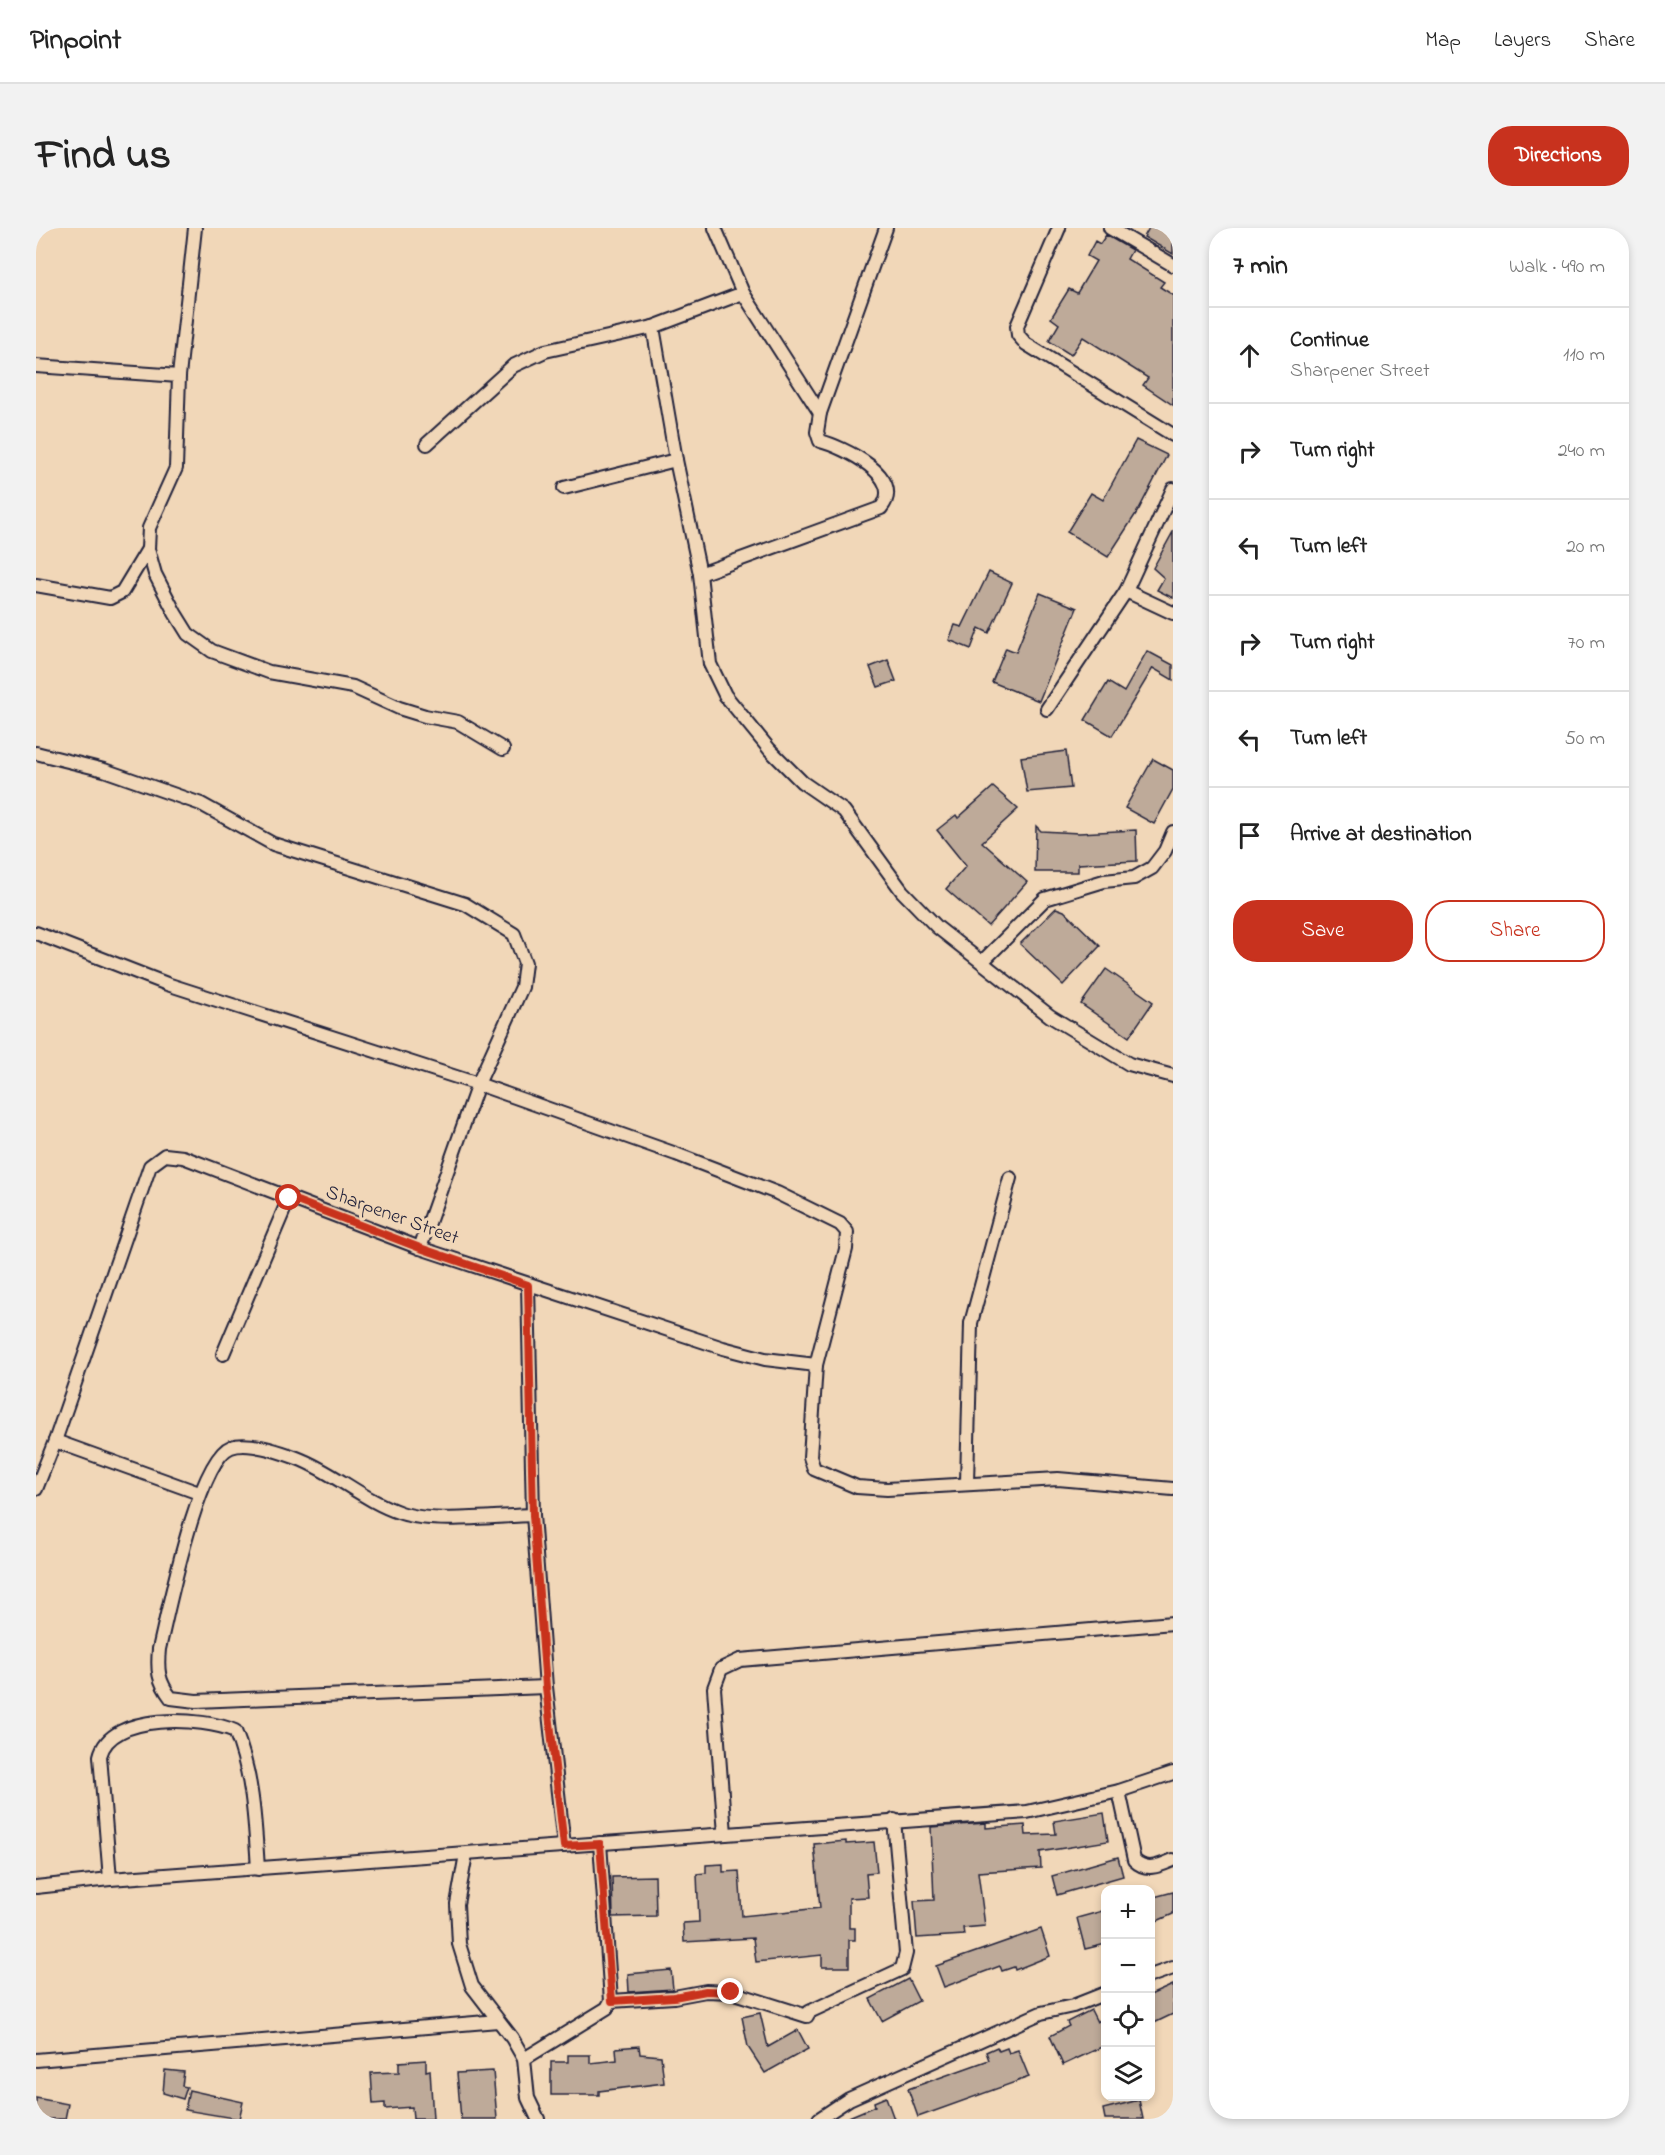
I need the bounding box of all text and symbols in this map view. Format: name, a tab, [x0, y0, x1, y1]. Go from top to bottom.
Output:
text: Pinpoint	[30, 21, 121, 62]
text: Map	[1425, 26, 1461, 56]
text: Layers	[1494, 26, 1551, 56]
text: Share	[1584, 26, 1635, 56]
text: Find us	[36, 126, 171, 187]
button: Directions	[1488, 126, 1629, 186]
text: 7 min	[1233, 248, 1288, 286]
text: Walk · 490 m	[1509, 253, 1605, 282]
text: Continue	[1290, 325, 1369, 357]
icon: ahead	[1233, 339, 1266, 372]
text: 110 m	[1563, 341, 1605, 370]
text: Sharpener Street	[1290, 357, 1430, 386]
icon: right	[1233, 435, 1266, 468]
text: Turn right	[1290, 435, 1375, 467]
text: 240 m	[1558, 437, 1605, 466]
icon: left	[1233, 531, 1266, 564]
text: Turn left	[1290, 531, 1367, 563]
text: 20 m	[1566, 533, 1605, 562]
icon: right	[1233, 627, 1266, 660]
text: Turn right	[1290, 627, 1375, 659]
text: 70 m	[1568, 629, 1605, 658]
icon: left	[1233, 723, 1266, 756]
text: Turn left	[1290, 723, 1367, 755]
text: 50 m	[1564, 725, 1605, 754]
icon: arrive	[1233, 819, 1266, 852]
text: Arrive at destination	[1290, 819, 1472, 851]
button: Save	[1233, 900, 1413, 962]
button: Share	[1425, 900, 1605, 962]
street label: Sharpener Street	[321, 1178, 463, 1254]
route start	[275, 1184, 301, 1210]
map controls	[1101, 1885, 1155, 2101]
button: +	[1101, 1885, 1155, 1939]
button: −	[1101, 1939, 1155, 1993]
route end	[717, 1978, 743, 2004]
button: locate	[1101, 1993, 1155, 2047]
button: layers	[1101, 2047, 1155, 2101]

